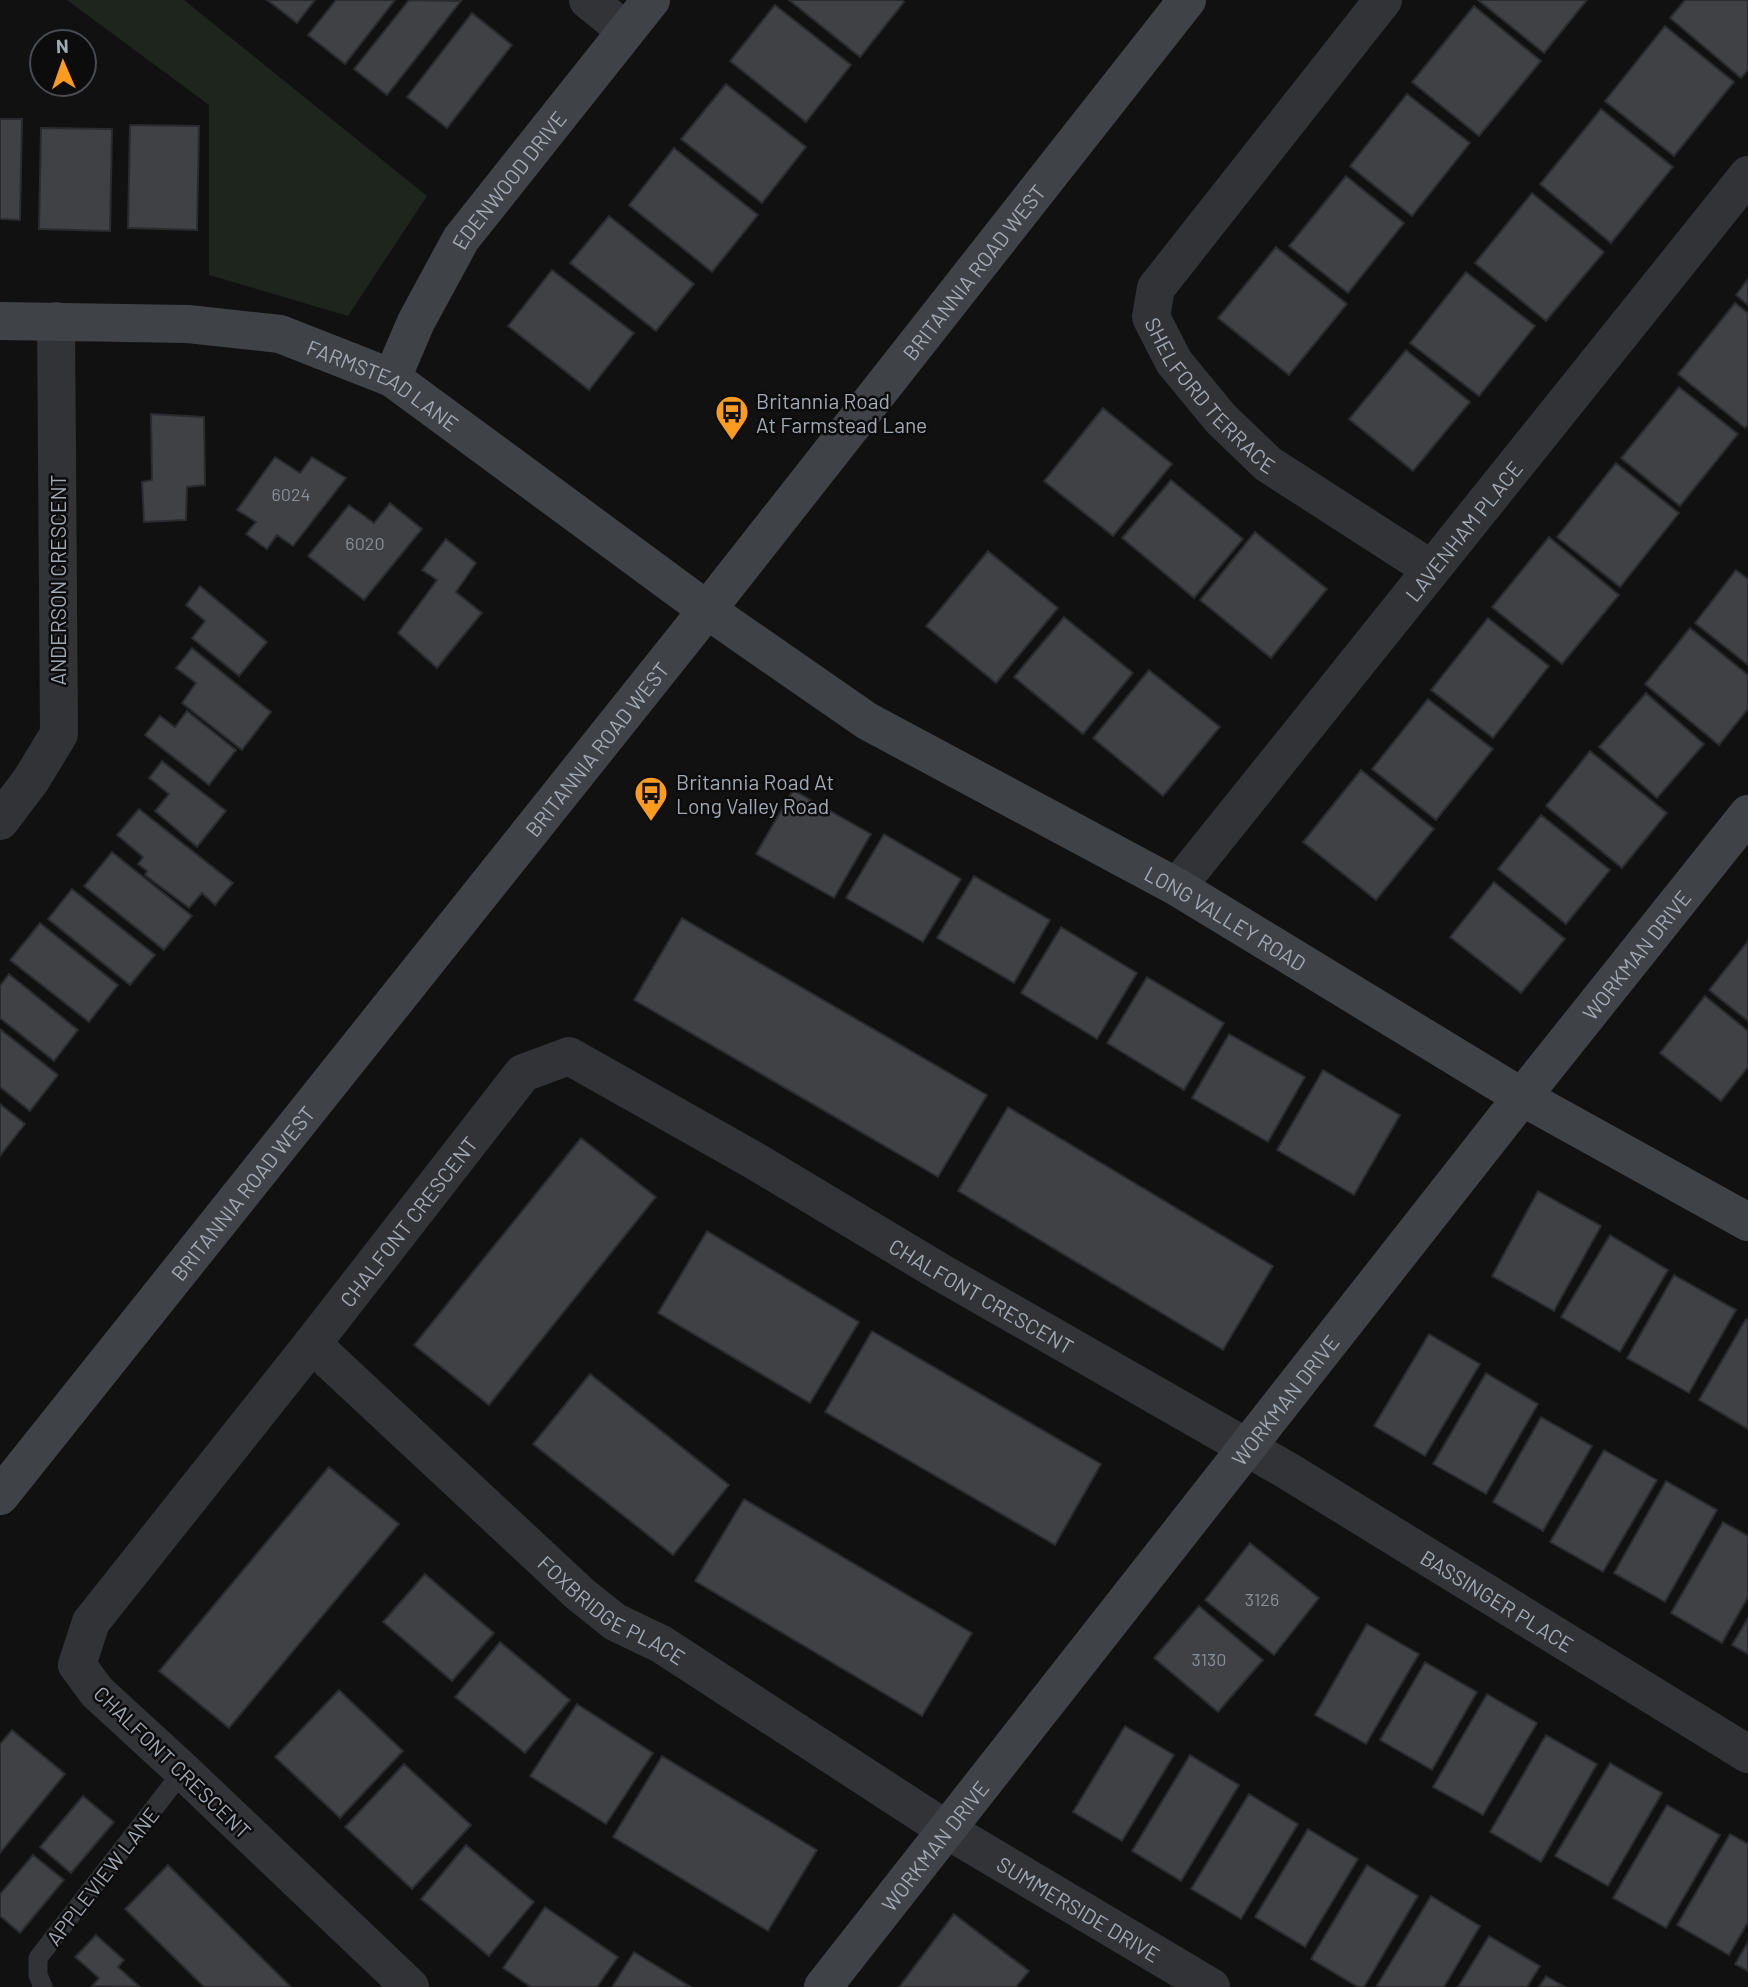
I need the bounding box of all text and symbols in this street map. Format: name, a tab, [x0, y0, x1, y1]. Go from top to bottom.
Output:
north arrow	[28, 28, 98, 98]
text: N	[56, 34, 69, 57]
street label: EDENWOOD DRIVE	[446, 105, 571, 253]
street label: BRITANNIA ROAD WEST	[897, 179, 1050, 364]
street label: SHELFORD TERRACE	[1141, 313, 1280, 478]
street label: FARMSTEAD LANE	[304, 333, 464, 436]
place label: Britannia Road At Farmstead Lane	[756, 388, 927, 437]
bus stop icon: Britannia Road At Farmstead Lane	[713, 393, 751, 442]
street label: LAVENHAM PLACE	[1399, 455, 1527, 606]
street label: ANDERSON CRESCENT	[45, 474, 70, 686]
house number: 6024	[271, 483, 311, 505]
house number: 6020	[345, 532, 385, 554]
street label: BRITANNIA ROAD WEST	[519, 656, 673, 841]
place label: Britannia Road At Long Valley Road	[676, 769, 834, 818]
bus stop icon: Britannia Road At Long Valley Road	[632, 774, 670, 823]
street label: LONG VALLEY ROAD	[1141, 860, 1311, 975]
street label: WORKMAN DRIVE	[1576, 885, 1695, 1024]
street label: BRITANNIA ROAD WEST	[165, 1100, 319, 1285]
street label: CHALFONT CRESCENT	[334, 1131, 482, 1311]
street label: CHALFONT CRESCENT	[885, 1232, 1079, 1359]
street label: WORKMAN DRIVE	[1225, 1329, 1343, 1470]
street label: BASSINGER PLACE	[1417, 1544, 1579, 1656]
street label: FOXBRIDGE PLACE	[534, 1550, 690, 1669]
house number: 3126	[1245, 1588, 1279, 1610]
house number: 3130	[1192, 1648, 1226, 1670]
street label: CHALFONT CRESCENT	[89, 1681, 257, 1844]
street label: WORKMAN DRIVE	[875, 1775, 993, 1916]
street label: APPLEVIEW LANE	[40, 1802, 164, 1950]
street label: SUMMERSIDE DRIVE	[993, 1850, 1165, 1967]

